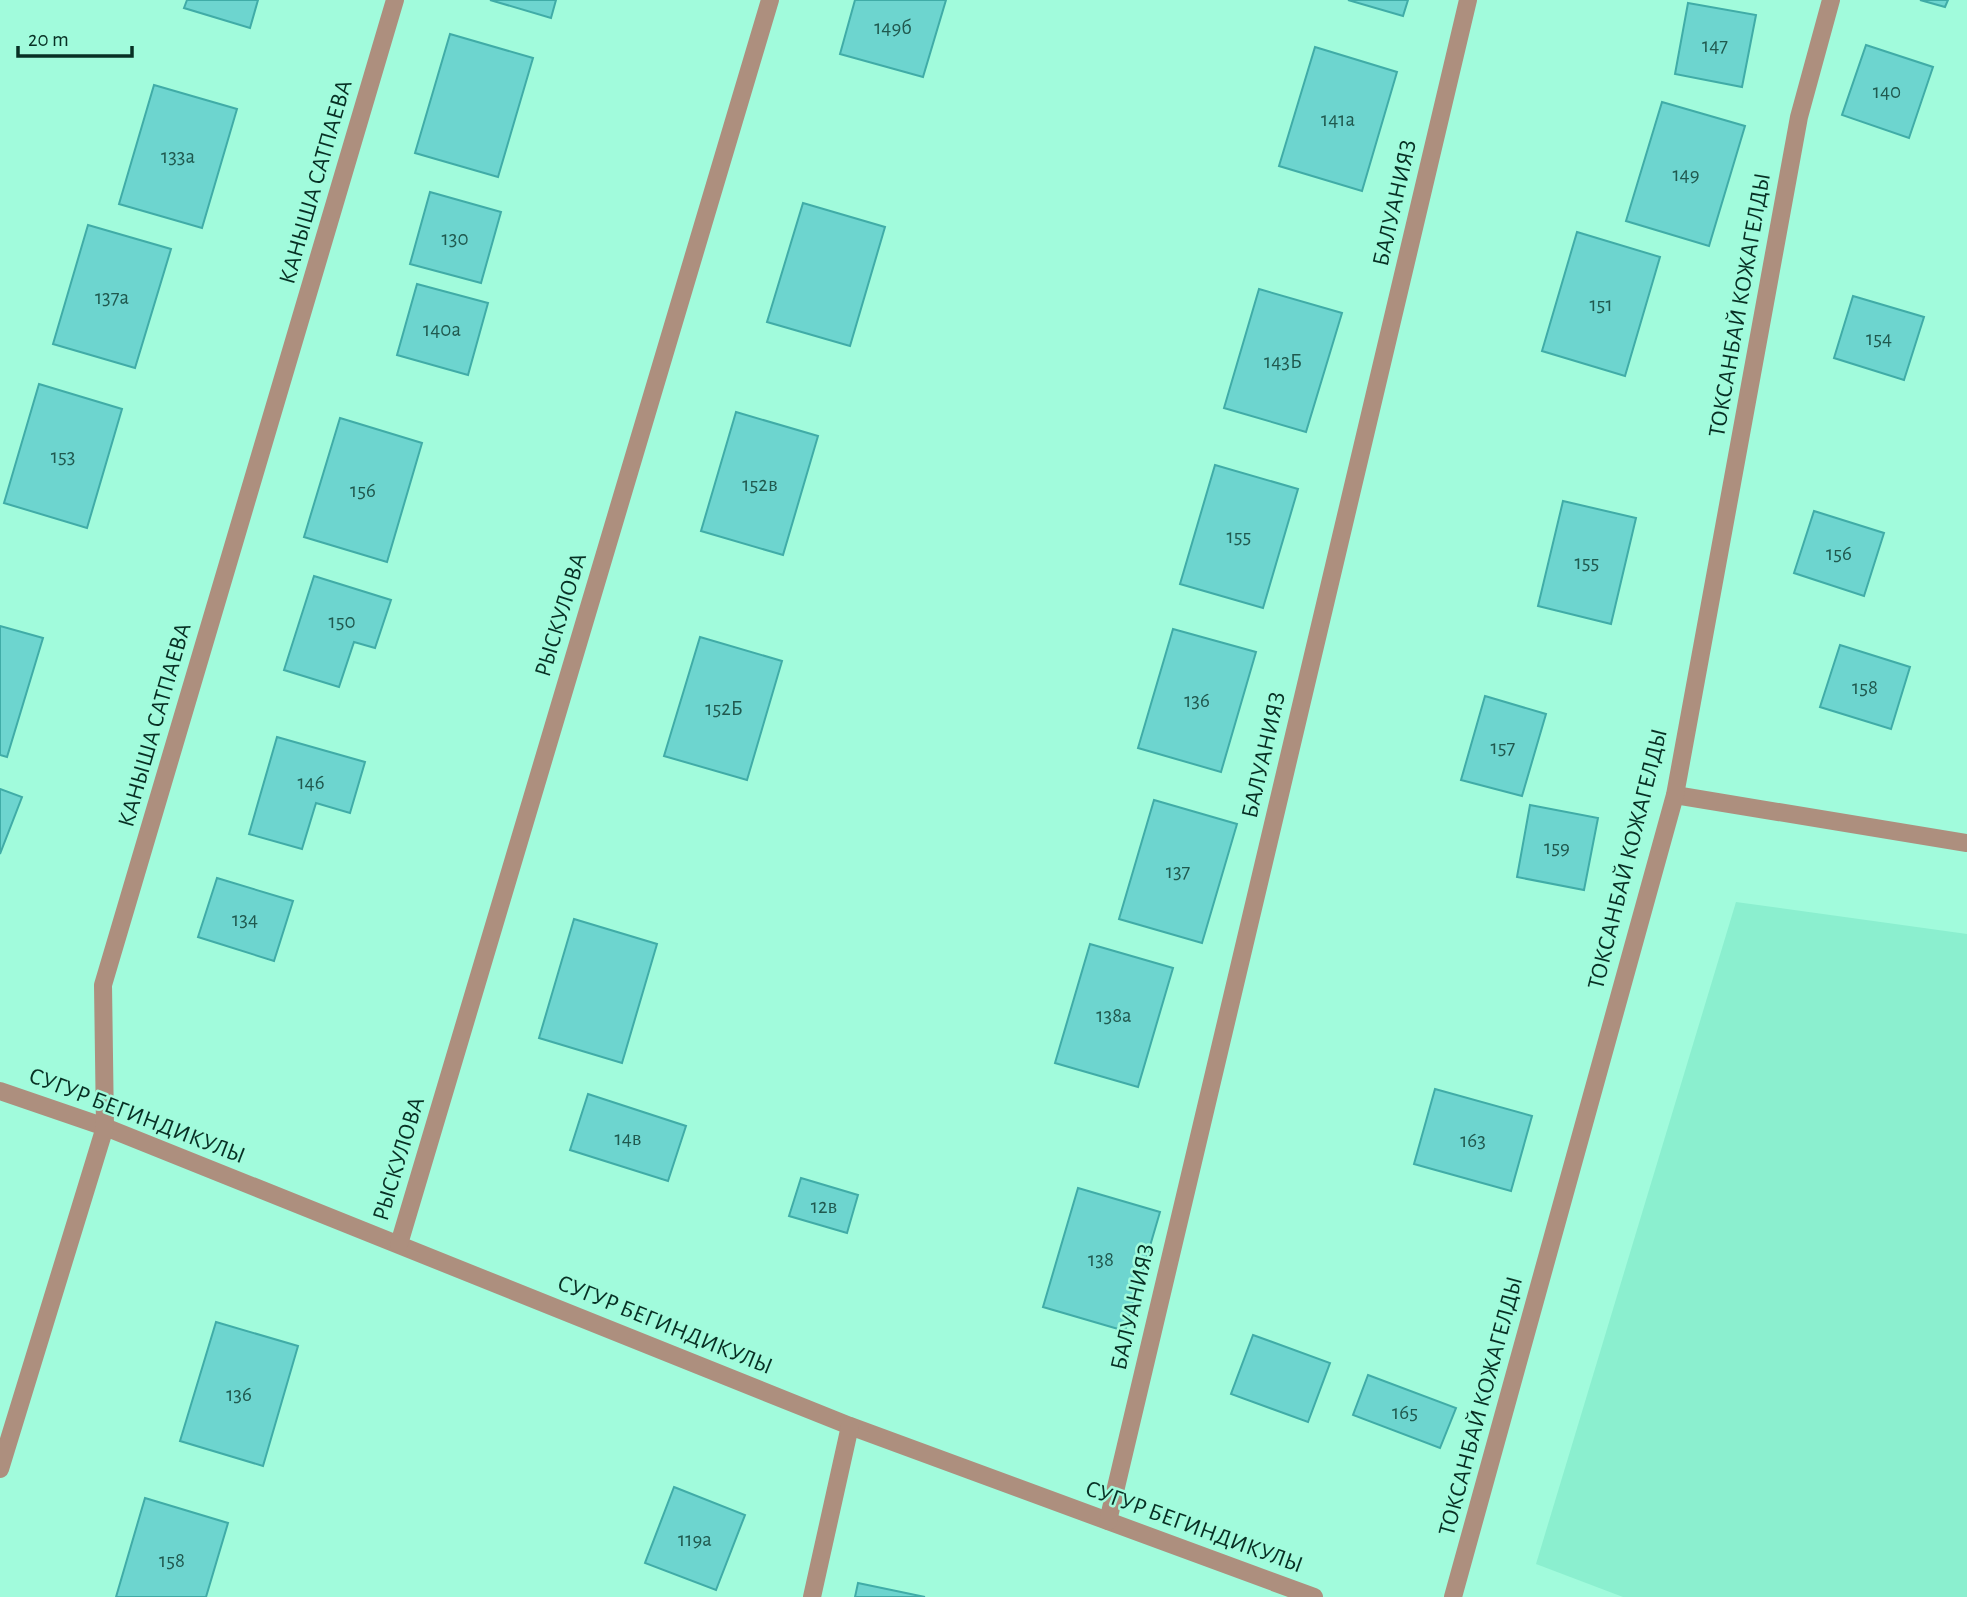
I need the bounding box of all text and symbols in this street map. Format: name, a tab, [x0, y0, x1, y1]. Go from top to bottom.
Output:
scale bar	[18, 14, 131, 58]
house number: 149б	[874, 17, 912, 38]
text: 20 m	[28, 29, 69, 50]
house number: 147	[1702, 35, 1728, 56]
street label: КАНЫША САТПАЕВА	[275, 77, 357, 287]
house number: 140	[1873, 81, 1901, 102]
house number: 141а	[1321, 109, 1355, 130]
street label: БАЛУАНИЯЗ	[1369, 137, 1421, 269]
house number: 133а	[161, 146, 195, 167]
house number: 149	[1672, 164, 1700, 185]
street label: ТОКСАНБАЙ КОЖАГЕЛДЫ	[1705, 171, 1775, 439]
house number: 130	[442, 228, 468, 249]
house number: 137а	[95, 287, 130, 308]
house number: 151	[1589, 294, 1613, 315]
house number: 140а	[423, 319, 461, 340]
house number: 154	[1866, 328, 1892, 349]
house number: 143Б	[1264, 351, 1302, 372]
house number: 153	[51, 446, 75, 467]
house number: 152в	[742, 474, 778, 495]
house number: 156	[350, 480, 376, 501]
house number: 155	[1227, 526, 1251, 547]
house number: 156	[1826, 543, 1852, 564]
street label: РЫСКУЛОВА	[531, 550, 591, 680]
house number: 155	[1575, 552, 1599, 573]
house number: 150	[328, 611, 356, 632]
street label: КАНЫША САТПАЕВА	[114, 620, 196, 830]
house number: 158	[1852, 677, 1878, 698]
street label: БАЛУАНИЯЗ	[1238, 689, 1290, 821]
house number: 136	[1184, 690, 1210, 711]
house number: 152Б	[705, 698, 743, 719]
street label: ТОКСАНБАЙ КОЖАГЕЛДЫ	[1584, 726, 1672, 992]
house number: 157	[1491, 737, 1516, 758]
house number: 146	[297, 772, 325, 793]
house number: 159	[1544, 837, 1570, 858]
house number: 137	[1166, 861, 1191, 882]
house number: 134	[232, 909, 258, 930]
house number: 138а	[1096, 1005, 1132, 1026]
street label: СУГУР БЕГИНДИКУЛЫ	[25, 1064, 249, 1168]
street label: РЫСКУЛОВА	[369, 1094, 429, 1224]
house number: 14в	[614, 1128, 642, 1149]
house number: 163	[1460, 1130, 1486, 1151]
house number: 12в	[811, 1196, 837, 1217]
street label: БАЛУАНИЯЗ	[1107, 1241, 1159, 1373]
house number: 138	[1088, 1249, 1114, 1270]
street label: СУГУР БЕГИНДИКУЛЫ	[554, 1271, 776, 1379]
street label: ТОКСАНБАЙ КОЖАГЕЛДЫ	[1435, 1274, 1527, 1538]
house number: 136	[226, 1384, 252, 1405]
house number: 165	[1392, 1402, 1418, 1423]
street label: СУГУР БЕГИНДИКУЛЫ	[1082, 1476, 1306, 1578]
house number: 119а	[678, 1529, 712, 1550]
house number: 158	[159, 1550, 185, 1571]

